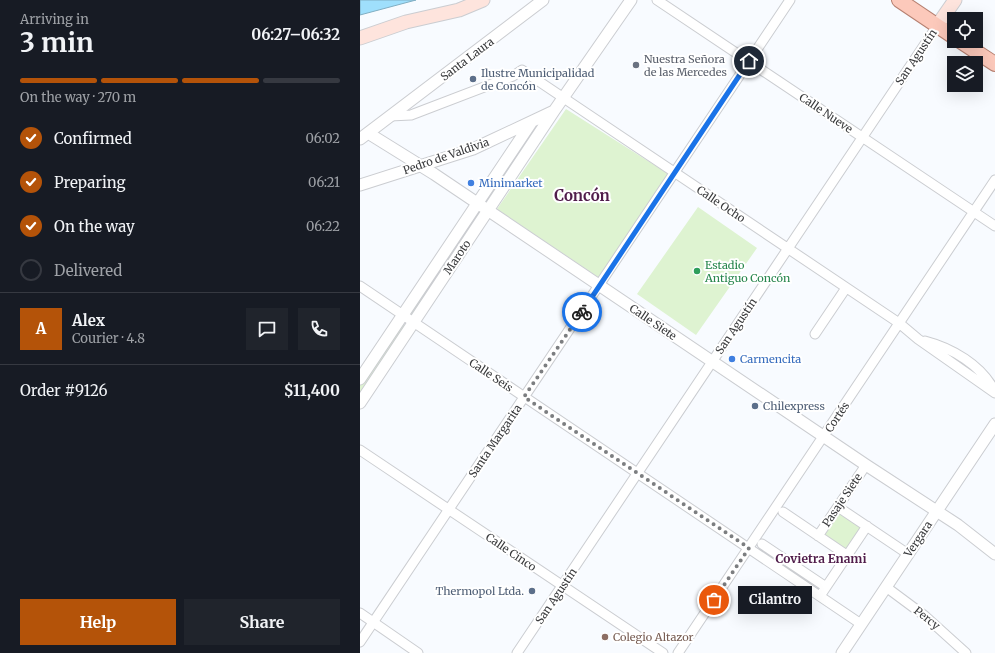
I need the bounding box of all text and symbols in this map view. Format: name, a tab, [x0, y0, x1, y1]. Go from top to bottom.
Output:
text: Arriving in	[20, 11, 89, 28]
map controls	[947, 12, 983, 92]
button: locate	[947, 12, 983, 48]
text: 06:27–06:32	[251, 25, 340, 44]
text: 3 min	[20, 26, 94, 59]
street label: San Agustín	[892, 26, 940, 88]
street label: Santa Laura	[438, 34, 496, 84]
pin	[732, 44, 766, 78]
icon: home	[738, 50, 760, 72]
place label: Nuestra Señora de las Mercedes	[644, 52, 727, 79]
button: layers	[947, 56, 983, 92]
marker: Nuestra Señora de las Mercedes	[631, 60, 641, 70]
place label: Ilustre Municipalidad de Concón	[481, 66, 595, 93]
marker: Ilustre Municipalidad de Concón	[468, 74, 478, 84]
text: On the way · 270 m	[20, 89, 136, 106]
street label: Calle Nueve	[797, 90, 856, 136]
icon: check	[20, 127, 42, 149]
text: Confirmed	[54, 129, 132, 148]
text: 06:02	[305, 130, 340, 147]
street label: Pedro de Valdivia	[401, 135, 491, 177]
icon: check	[20, 171, 42, 193]
text: Preparing	[54, 173, 126, 192]
text: 06:21	[308, 174, 340, 191]
place label: Minimarket	[479, 176, 543, 190]
marker: Minimarket	[466, 178, 476, 188]
street label: Calle Ocho	[694, 183, 748, 226]
district label: Concón	[554, 186, 610, 205]
icon: check	[20, 215, 42, 237]
text: On the way	[54, 217, 135, 236]
text: 06:22	[306, 218, 340, 235]
street label: Maroto	[440, 237, 474, 277]
place label: Estadio Antiguo Concón	[704, 258, 791, 285]
text: Delivered	[54, 261, 122, 280]
marker: Estadio Antiguo Concón	[692, 266, 702, 276]
courier	[562, 292, 602, 332]
street label: San Agustín	[712, 295, 760, 357]
icon: bike	[571, 301, 593, 323]
street label: Calle Siete	[627, 301, 679, 343]
button: chat	[246, 308, 288, 350]
button: phone	[298, 308, 340, 350]
text: Alex	[72, 311, 105, 330]
text: A	[36, 319, 46, 338]
text: Courier · 4.8	[72, 330, 145, 347]
place label: Carmencita	[740, 352, 801, 366]
marker: Carmencita	[727, 354, 737, 364]
street label: Calle Seis	[466, 355, 516, 395]
text: Order #9126	[20, 381, 108, 400]
text: $11,400	[284, 381, 340, 400]
place label: Chilexpress	[763, 399, 825, 413]
street label: Cortés	[822, 399, 852, 435]
marker: Chilexpress	[750, 401, 760, 411]
street label: Santa Margarita	[465, 402, 525, 480]
street label: Pasaje Siete	[819, 470, 865, 529]
street label: Vergara	[900, 518, 935, 560]
street label: Calle Cinco	[483, 530, 539, 574]
district label: Covietra Enami	[775, 551, 867, 566]
street label: San Agustín	[532, 565, 580, 627]
pin	[697, 583, 731, 617]
place label: Thermopol Ltda.	[436, 584, 524, 598]
marker: Thermopol Ltda.	[527, 586, 537, 596]
callout: Cilantro	[738, 586, 812, 614]
icon: bag	[703, 589, 725, 611]
text: Cilantro	[749, 591, 801, 608]
button: Help	[20, 599, 176, 645]
button: Share	[184, 599, 340, 645]
street label: Percy	[911, 603, 943, 633]
place label: Colegio Altazor	[613, 630, 694, 644]
marker: Colegio Altazor	[600, 632, 610, 642]

